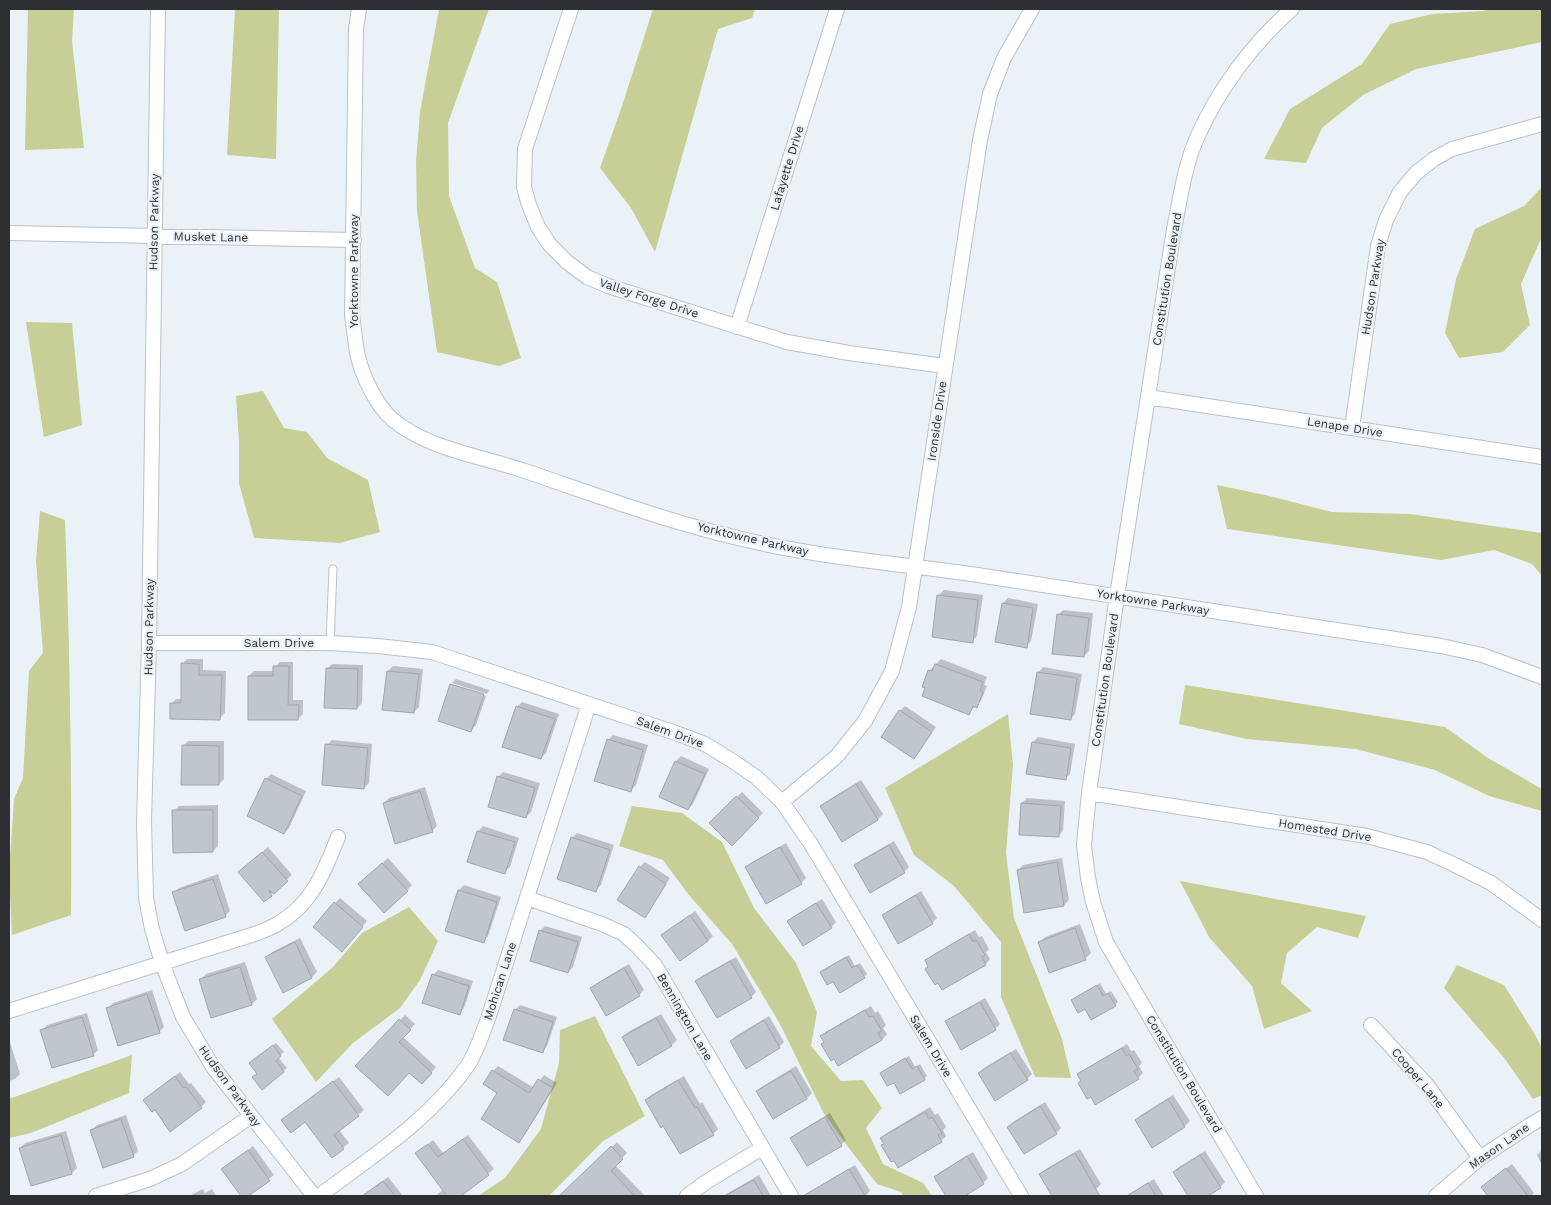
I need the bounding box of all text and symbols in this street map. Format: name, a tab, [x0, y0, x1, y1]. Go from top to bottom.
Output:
street label: Lafayette Drive	[767, 124, 807, 212]
street label: Hudson Parkway	[146, 173, 162, 271]
street label: Constitution Boulevard	[1150, 211, 1184, 347]
street label: Yorktowne Parkway	[347, 213, 361, 328]
street label: Musket Lane	[174, 229, 249, 245]
street label: Hudson Parkway	[1358, 237, 1388, 336]
street label: Valley Forge Drive	[598, 275, 700, 321]
street label: Ironside Drive	[924, 380, 950, 462]
street label: Lenape Drive	[1306, 414, 1384, 440]
street label: Yorktowne Parkway	[696, 519, 811, 559]
street label: Hudson Parkway	[141, 578, 157, 676]
street label: Yorktowne Parkway	[1096, 586, 1211, 618]
street label: Constitution Boulevard	[1089, 612, 1121, 748]
street label: Salem Drive	[244, 636, 314, 650]
street label: Salem Drive	[635, 713, 706, 751]
street label: Homested Drive	[1277, 816, 1373, 844]
street label: Mohican Lane	[481, 940, 519, 1022]
street label: Bennington Lane	[654, 971, 716, 1063]
street label: Salem Drive	[907, 1012, 955, 1080]
street label: Constitution Boulevard	[1143, 1013, 1225, 1135]
street label: Hudson Parkway	[196, 1043, 265, 1130]
street label: Cooper Lane	[1389, 1045, 1447, 1111]
street label: Mason Lane	[1466, 1120, 1532, 1172]

